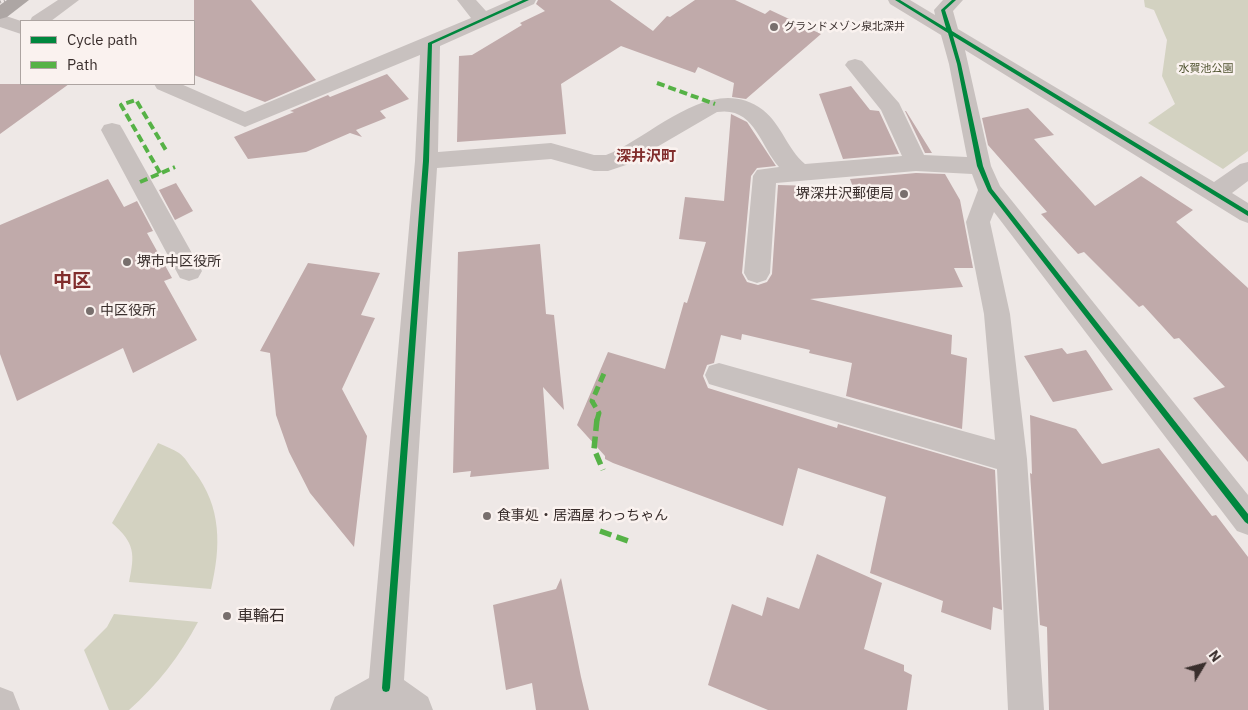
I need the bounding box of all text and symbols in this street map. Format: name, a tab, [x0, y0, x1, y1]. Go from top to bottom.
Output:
legend	[20, 20, 195, 85]
place label: グランドメゾン泉北深井	[784, 20, 905, 34]
marker: グランドメゾン泉北深井	[768, 21, 780, 33]
text: Cycle path	[67, 30, 138, 49]
text: Path	[67, 55, 98, 74]
park label: 水賀池公園	[1179, 62, 1233, 76]
district label: 深井沢町	[616, 148, 676, 166]
place label: 堺深井沢郵便局	[796, 186, 894, 202]
marker: 堺深井沢郵便局	[898, 188, 910, 200]
place label: 堺市中区役所	[137, 254, 221, 270]
marker: 堺市中区役所	[121, 256, 133, 268]
district label: 中区	[53, 271, 91, 293]
place label: 中区役所	[100, 303, 156, 319]
marker: 中区役所	[84, 305, 96, 317]
place label: 食事処・居酒屋 わっちゃん	[497, 508, 668, 524]
marker: 食事処・居酒屋 わっちゃん	[481, 510, 493, 522]
place label: 車輪石	[237, 606, 285, 626]
marker: 車輪石	[221, 610, 233, 622]
north arrow	[1178, 640, 1228, 690]
text: N	[1205, 647, 1225, 665]

